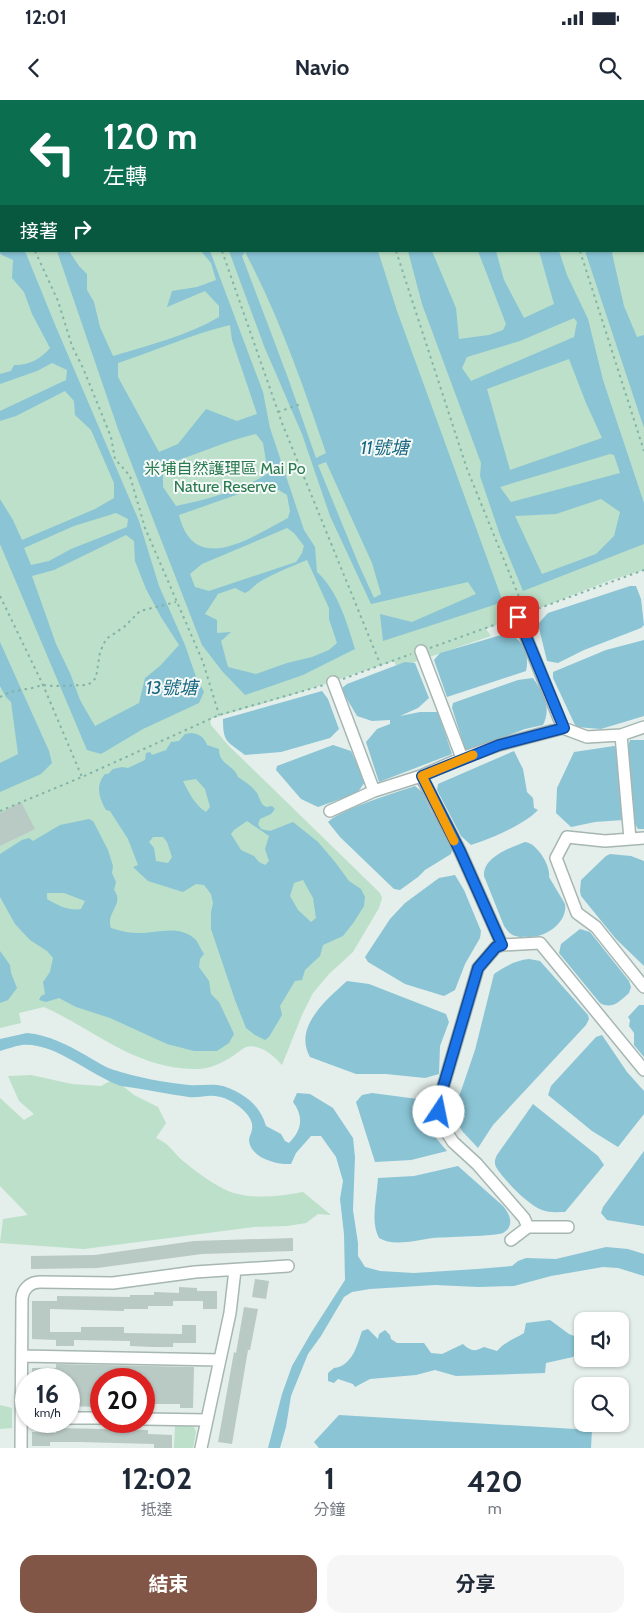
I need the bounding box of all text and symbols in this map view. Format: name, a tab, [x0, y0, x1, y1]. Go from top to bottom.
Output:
text: 12:01	[25, 6, 67, 29]
icon: back	[20, 54, 48, 82]
text: Navio	[295, 54, 349, 81]
icon: search	[596, 54, 624, 82]
text: 120 m	[103, 115, 197, 158]
icon: left	[20, 120, 85, 185]
text: 左轉	[103, 163, 147, 190]
icon: right	[68, 215, 96, 243]
text: 接著	[20, 220, 58, 243]
water label: 11號塘	[361, 437, 412, 459]
park label: 米埔自然護理區 Mai Po Nature Reserve	[145, 459, 306, 496]
pin	[497, 596, 539, 638]
icon: arrive	[504, 603, 532, 631]
water label: 13號塘	[147, 677, 200, 699]
position arrow	[412, 1085, 464, 1137]
map controls	[574, 1312, 629, 1432]
button: sound	[574, 1312, 629, 1367]
speed limit sign: 20	[90, 1368, 155, 1433]
button: search	[574, 1377, 629, 1432]
text: 16	[36, 1379, 59, 1409]
text: km/h	[34, 1405, 61, 1420]
text: 12:02	[121, 1460, 192, 1497]
text: 1	[324, 1460, 335, 1497]
text: 420	[467, 1463, 523, 1500]
text: m	[488, 1499, 502, 1518]
text: 抵達	[141, 1500, 173, 1519]
text: 分鐘	[313, 1500, 345, 1519]
button: 結束	[20, 1555, 317, 1613]
button: 分享	[327, 1555, 624, 1613]

